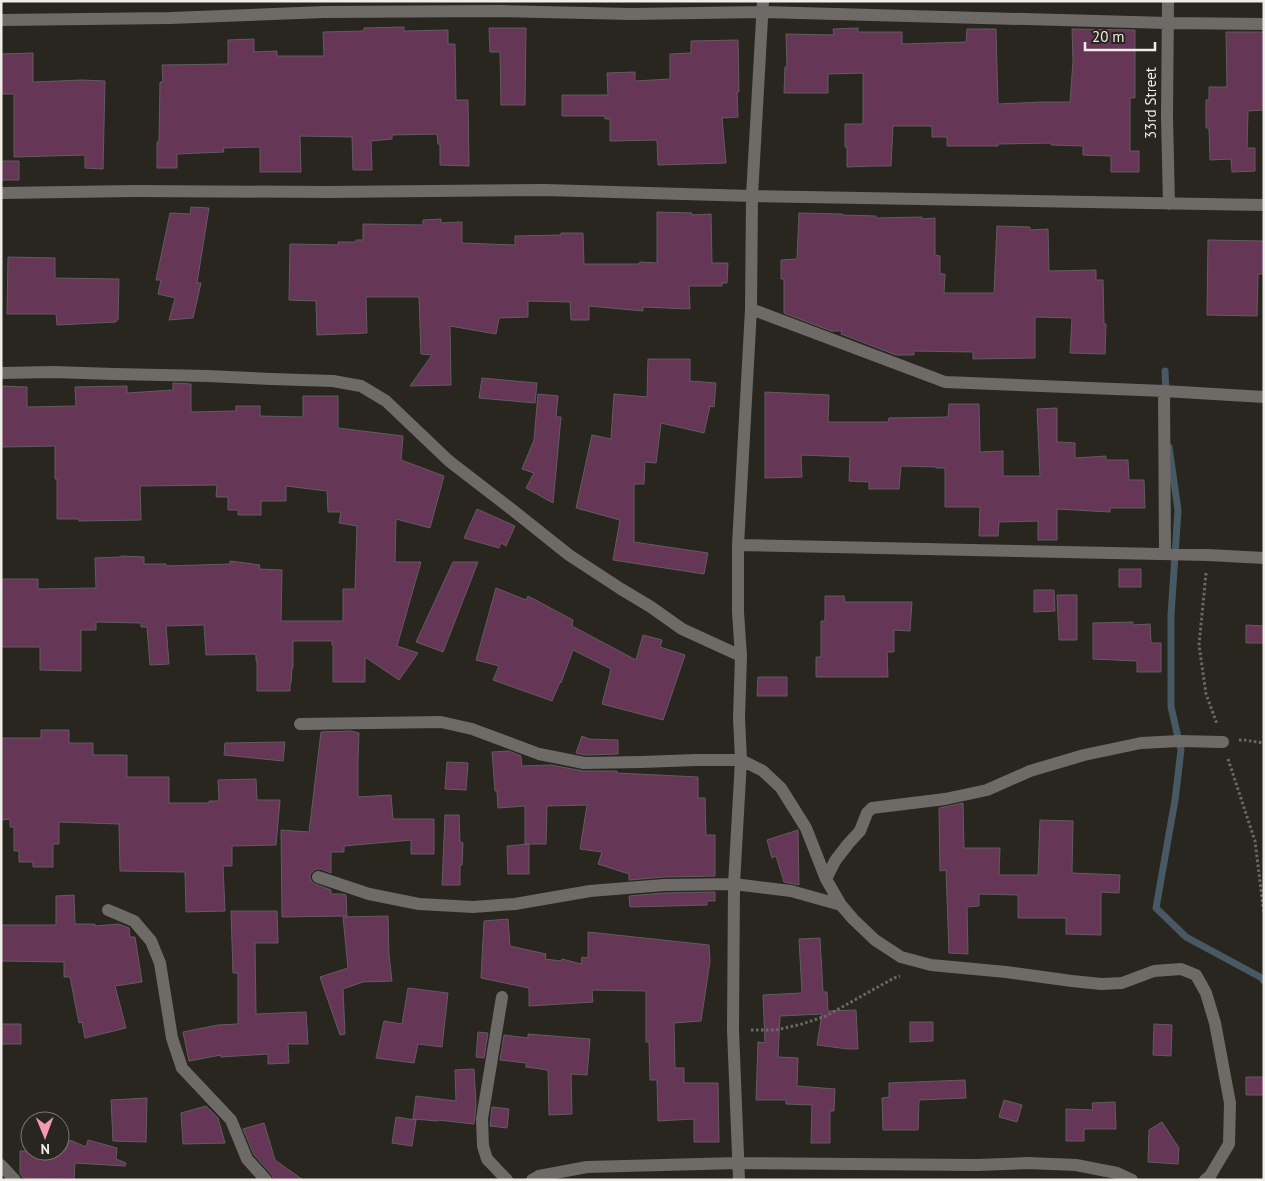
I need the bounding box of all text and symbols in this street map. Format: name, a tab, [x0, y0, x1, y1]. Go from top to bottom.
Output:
scale bar	[1085, 20, 1155, 52]
text: 20 m	[1092, 27, 1125, 46]
street label: 33rd Street	[1141, 67, 1160, 139]
north arrow	[20, 1111, 70, 1161]
text: N	[40, 1140, 50, 1158]

